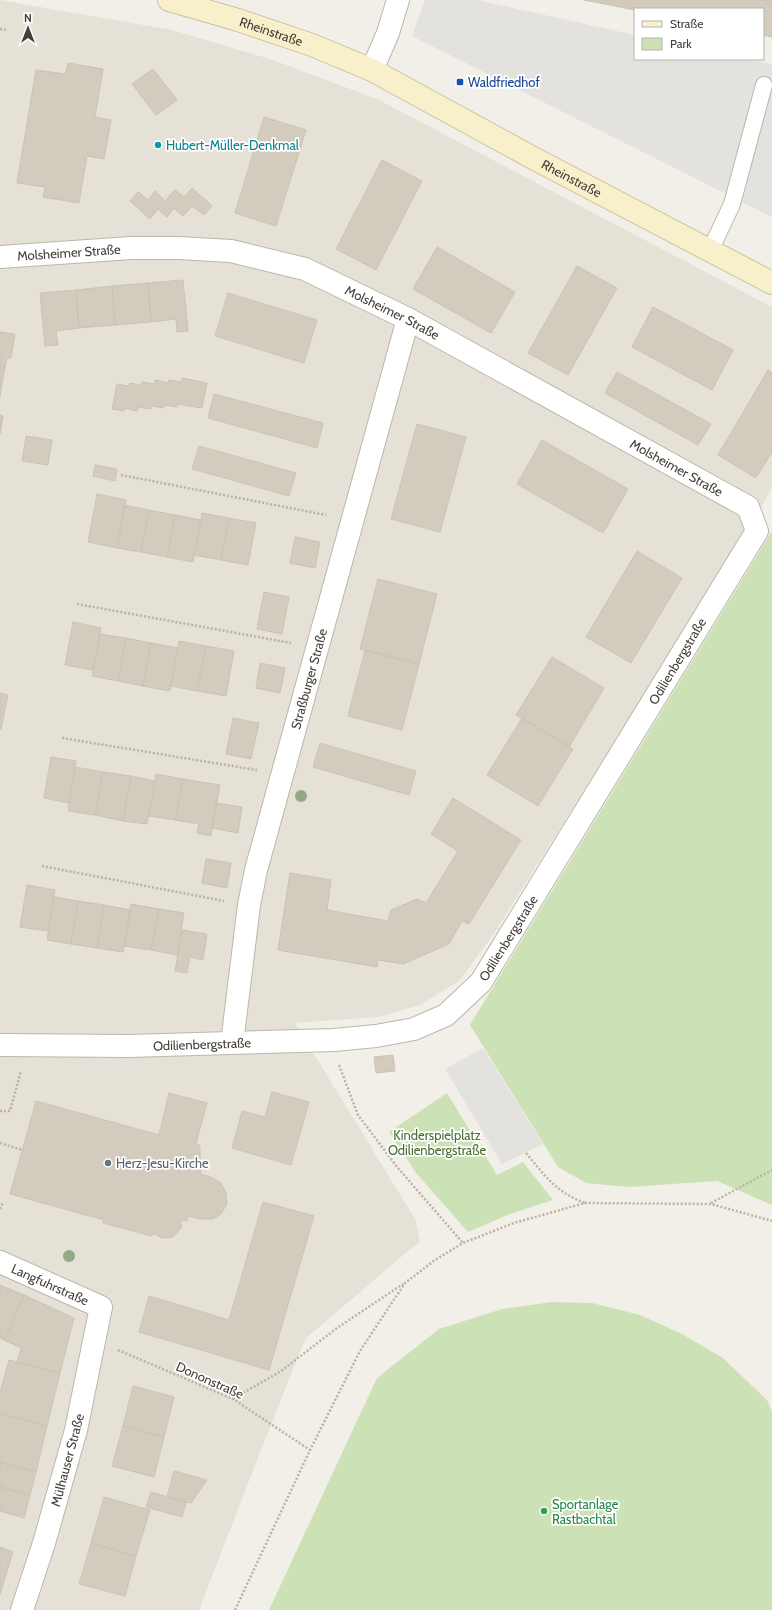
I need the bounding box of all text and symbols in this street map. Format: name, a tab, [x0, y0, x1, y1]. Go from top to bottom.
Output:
north arrow	[8, 8, 48, 48]
legend	[634, 8, 764, 60]
text: N	[24, 11, 32, 25]
street label: Rheinstraße	[238, 13, 305, 49]
text: Straße	[670, 16, 703, 31]
text: Park	[670, 36, 692, 51]
place label: Waldfriedhof	[468, 74, 540, 90]
marker: Waldfriedhof	[455, 77, 465, 87]
place label: Hubert-Müller-Denkmal	[166, 137, 299, 153]
marker: Hubert-Müller-Denkmal	[153, 140, 163, 150]
street label: Rheinstraße	[539, 156, 605, 201]
street label: Molsheimer Straße	[17, 241, 122, 264]
street label: Molsheimer Straße	[342, 282, 443, 343]
street label: Molsheimer Straße	[627, 435, 726, 500]
street label: Odilienbergstraße	[645, 615, 709, 707]
street label: Straßburger Straße	[287, 626, 330, 731]
street label: Odilienbergstraße	[475, 892, 541, 984]
street label: Odilienbergstraße	[153, 1034, 252, 1054]
park label: Kinderspielplatz Odilienbergstraße	[388, 1127, 486, 1158]
place label: Herz-Jesu-Kirche	[116, 1155, 209, 1171]
marker: Herz-Jesu-Kirche	[103, 1158, 113, 1168]
street label: Langfuhrstraße	[9, 1260, 92, 1309]
street label: Dononstraße	[174, 1358, 247, 1402]
street label: Mülhauser Straße	[47, 1411, 87, 1508]
place label: Sportanlage Rastbachtal	[552, 1496, 619, 1527]
marker: Sportanlage Rastbachtal	[539, 1506, 549, 1516]

